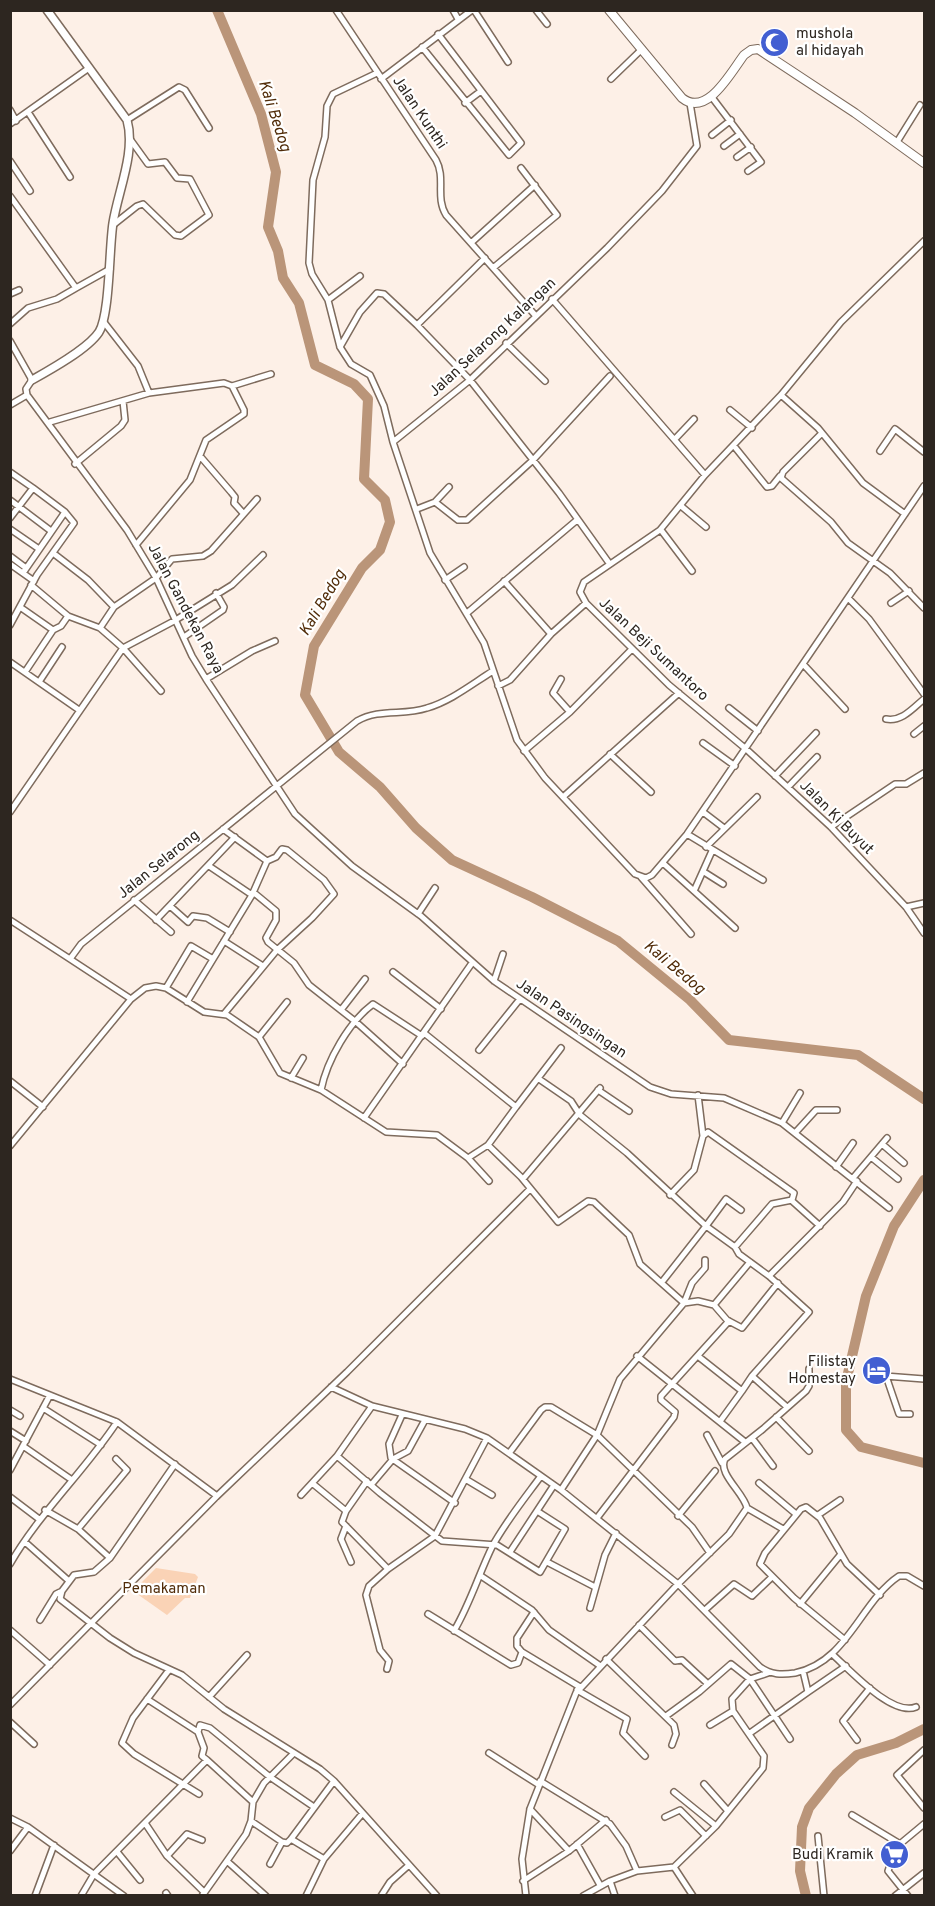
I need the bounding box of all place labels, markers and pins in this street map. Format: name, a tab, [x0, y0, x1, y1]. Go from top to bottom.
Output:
place label: mushola al hidayah	[796, 25, 864, 61]
mosque icon: mushola al hidayah	[759, 27, 791, 59]
place label: Filistay Homestay	[788, 1353, 856, 1389]
hotel icon: Filistay Homestay	[861, 1355, 893, 1387]
supermarket icon: Budi Kramik	[879, 1839, 911, 1871]
place label: Budi Kramik	[792, 1846, 874, 1865]

